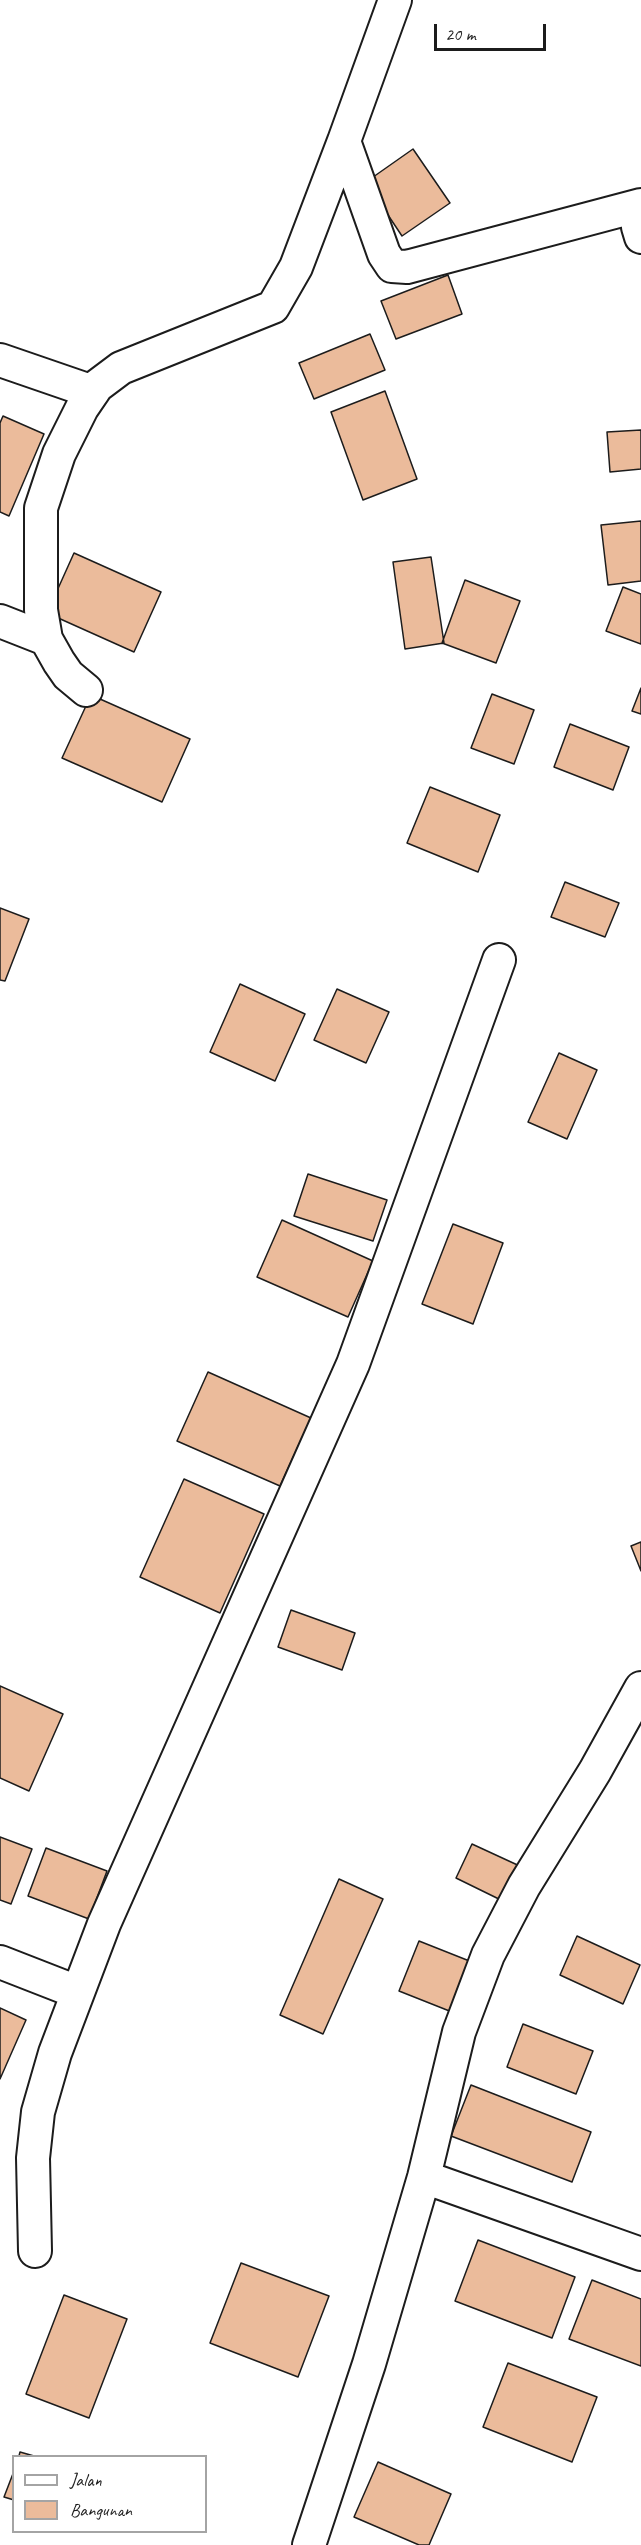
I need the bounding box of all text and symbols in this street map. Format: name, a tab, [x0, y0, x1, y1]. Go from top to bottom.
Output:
scale bar	[437, 12, 550, 50]
text: 20 m	[445, 23, 476, 45]
legend	[12, 2455, 207, 2533]
text: Jalan	[70, 2469, 102, 2491]
text: Bangunan	[70, 2499, 132, 2521]

